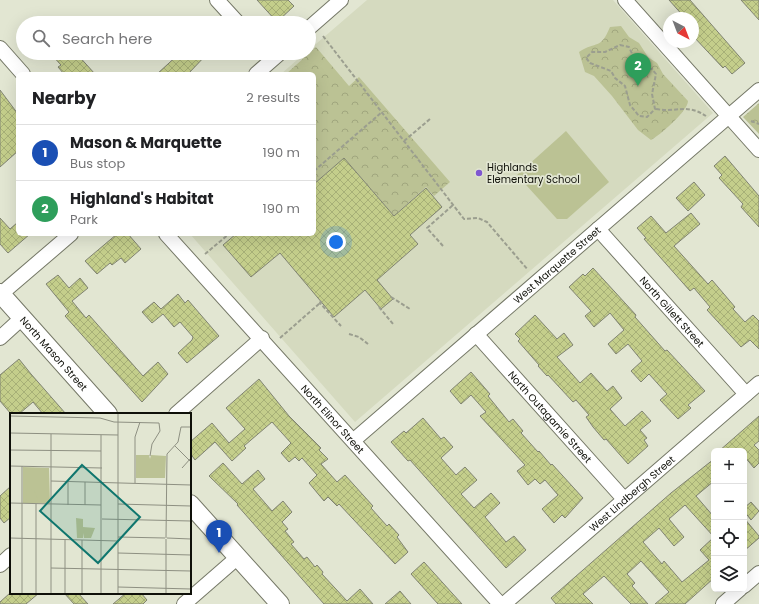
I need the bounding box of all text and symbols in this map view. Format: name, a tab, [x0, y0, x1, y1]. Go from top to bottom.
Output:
north arrow	[663, 12, 699, 48]
search box	[16, 16, 316, 60]
icon: search	[30, 27, 52, 49]
text: Search here	[62, 28, 152, 49]
pin: 2	[625, 53, 651, 86]
text: Nearby	[32, 86, 96, 110]
text: 2 results	[246, 88, 300, 107]
text: Mason & Marquette	[70, 132, 222, 153]
text: 1	[43, 143, 47, 162]
text: 190 m	[263, 143, 300, 162]
text: Bus stop	[70, 154, 125, 173]
place label: Highlands Elementary School	[487, 160, 580, 187]
marker: Highlands Elementary School	[474, 168, 484, 178]
text: Highland's Habitat	[70, 188, 214, 209]
text: 2	[41, 199, 49, 218]
text: 190 m	[263, 199, 300, 218]
text: Park	[70, 210, 98, 229]
street label: West Marquette Street	[510, 223, 604, 307]
your location	[326, 232, 346, 252]
street label: North Gillett Street	[636, 273, 708, 351]
street label: North Mason Street	[16, 313, 91, 395]
street label: North Outagamie Street	[504, 368, 595, 467]
street label: North Elinor Street	[297, 381, 368, 457]
inset map	[10, 413, 191, 594]
map controls	[711, 448, 747, 592]
button: +	[711, 448, 747, 484]
street label: West Lindbergh Street	[586, 452, 679, 535]
button: −	[711, 484, 747, 520]
pin: 1	[206, 520, 232, 553]
button: locate	[711, 520, 747, 556]
button: layers	[711, 556, 747, 592]

